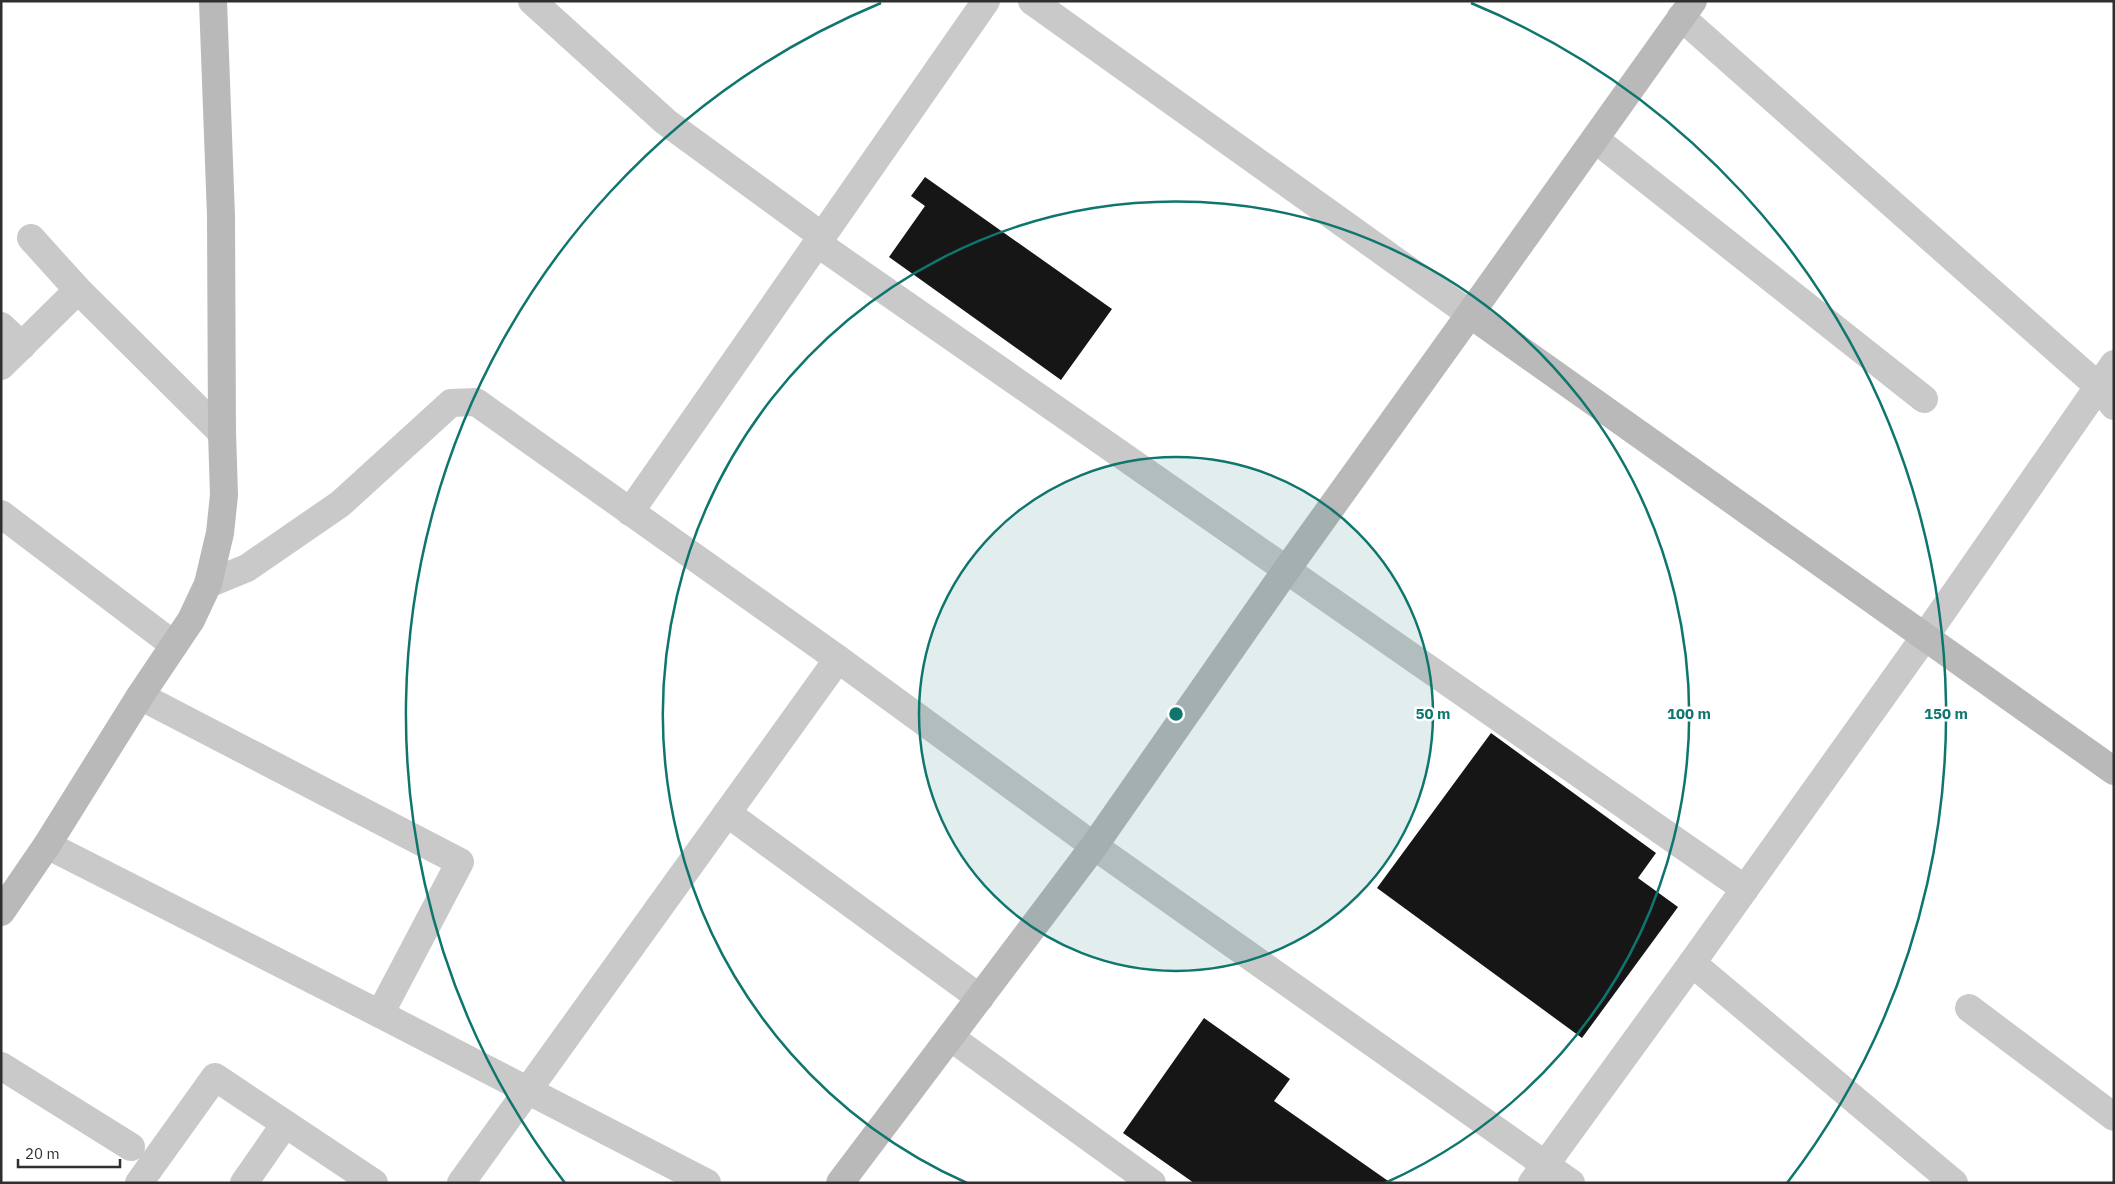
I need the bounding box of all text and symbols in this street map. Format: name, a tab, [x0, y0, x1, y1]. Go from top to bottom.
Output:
text: 50 m	[1416, 704, 1450, 723]
text: 100 m	[1667, 704, 1711, 723]
text: 150 m	[1924, 704, 1968, 723]
centre of rings	[1167, 705, 1185, 723]
scale bar	[18, 1136, 120, 1168]
text: 20 m	[25, 1144, 60, 1163]

